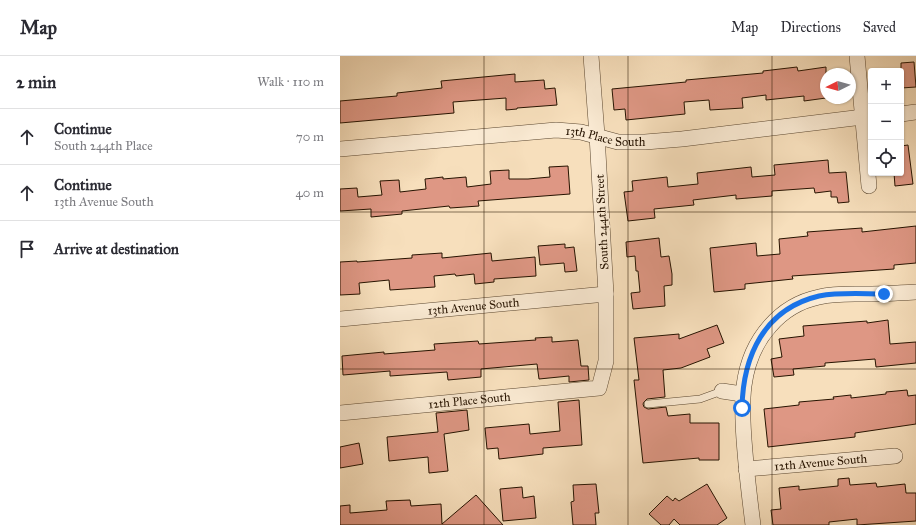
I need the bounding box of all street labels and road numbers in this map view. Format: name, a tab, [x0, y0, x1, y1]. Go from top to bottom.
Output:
street label: 13th Place South	[565, 124, 646, 149]
street label: South 244th Street	[592, 173, 611, 270]
street label: 13th Avenue South	[427, 295, 520, 318]
street label: 12th Place South	[428, 390, 511, 411]
street label: 12th Avenue South	[774, 451, 868, 474]

